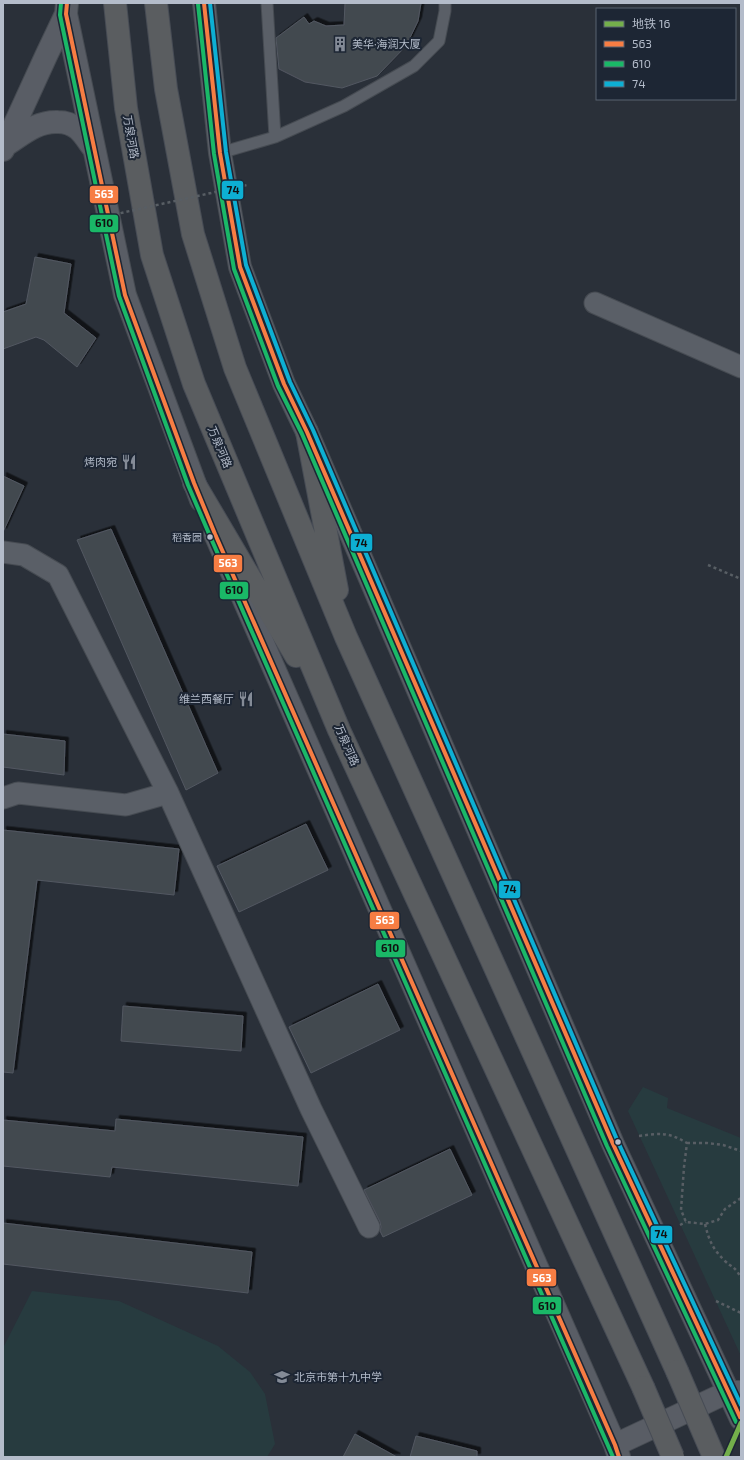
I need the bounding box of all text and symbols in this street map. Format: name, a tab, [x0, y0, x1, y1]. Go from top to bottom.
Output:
legend	[596, 8, 736, 100]
text: 地铁 16	[632, 16, 670, 30]
building icon: 美华·海润大厦	[331, 35, 349, 53]
text: 563	[632, 36, 652, 50]
place label: 美华·海润大厦	[352, 37, 421, 50]
text: 610	[632, 56, 651, 70]
text: 74	[632, 76, 646, 90]
street label: 万泉河路	[121, 114, 142, 160]
line badge: 74	[221, 180, 244, 200]
text: 74	[227, 183, 239, 196]
line badge: 563	[89, 185, 119, 204]
text: 563	[95, 187, 113, 200]
line badge: 610	[89, 214, 119, 233]
text: 610	[95, 216, 113, 229]
street label: 万泉河路	[206, 424, 235, 470]
restaurant icon: 烤肉宛	[120, 453, 138, 471]
place label: 烤肉宛	[84, 455, 117, 468]
place label: 稻香园	[172, 531, 202, 543]
marker: 稻香园	[205, 532, 215, 542]
line badge: 74	[350, 533, 373, 552]
text: 74	[355, 536, 367, 549]
line badge: 563	[213, 554, 243, 573]
text: 563	[219, 556, 237, 569]
line badge: 610	[219, 581, 249, 600]
text: 610	[225, 583, 243, 596]
restaurant icon: 维兰西餐厅	[237, 690, 255, 708]
place label: 维兰西餐厅	[179, 692, 234, 705]
street label: 万泉河路	[333, 722, 362, 768]
line badge: 74	[498, 880, 521, 899]
text: 74	[504, 882, 516, 895]
line badge: 563	[369, 911, 400, 930]
text: 563	[376, 913, 394, 926]
line badge: 610	[375, 939, 406, 958]
text: 610	[381, 941, 399, 954]
unlabelled marker	[613, 1137, 623, 1147]
line badge: 74	[650, 1225, 673, 1244]
text: 74	[655, 1227, 667, 1240]
line badge: 563	[526, 1268, 557, 1287]
text: 563	[533, 1271, 551, 1284]
line badge: 610	[532, 1296, 562, 1315]
text: 610	[538, 1299, 556, 1312]
school or university icon: 北京市第十九中学	[273, 1368, 291, 1386]
place label: 北京市第十九中学	[294, 1370, 382, 1383]

